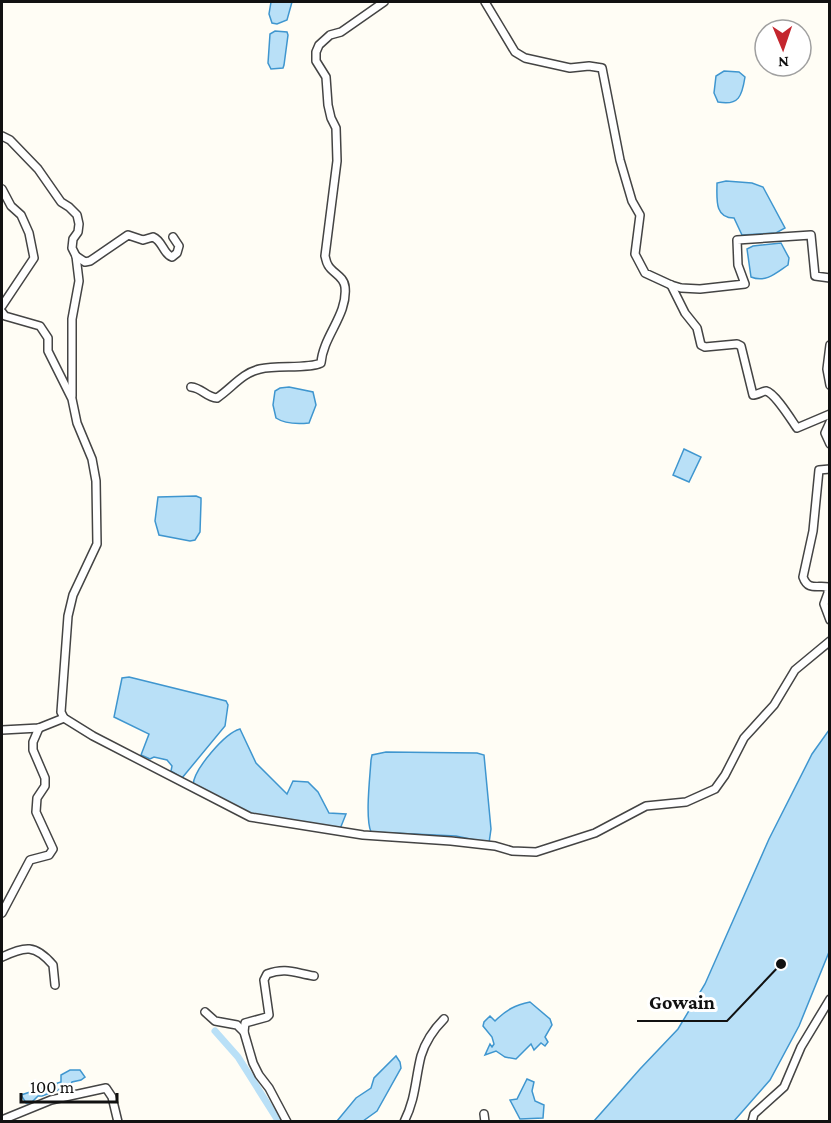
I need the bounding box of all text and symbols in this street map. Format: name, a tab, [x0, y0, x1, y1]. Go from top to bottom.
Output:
north arrow	[753, 18, 813, 78]
text: N	[778, 54, 789, 71]
callout: Gowain	[637, 983, 727, 1021]
text: Gowain	[649, 991, 715, 1013]
scale bar	[21, 1066, 117, 1104]
text: 100 m	[30, 1077, 75, 1097]

